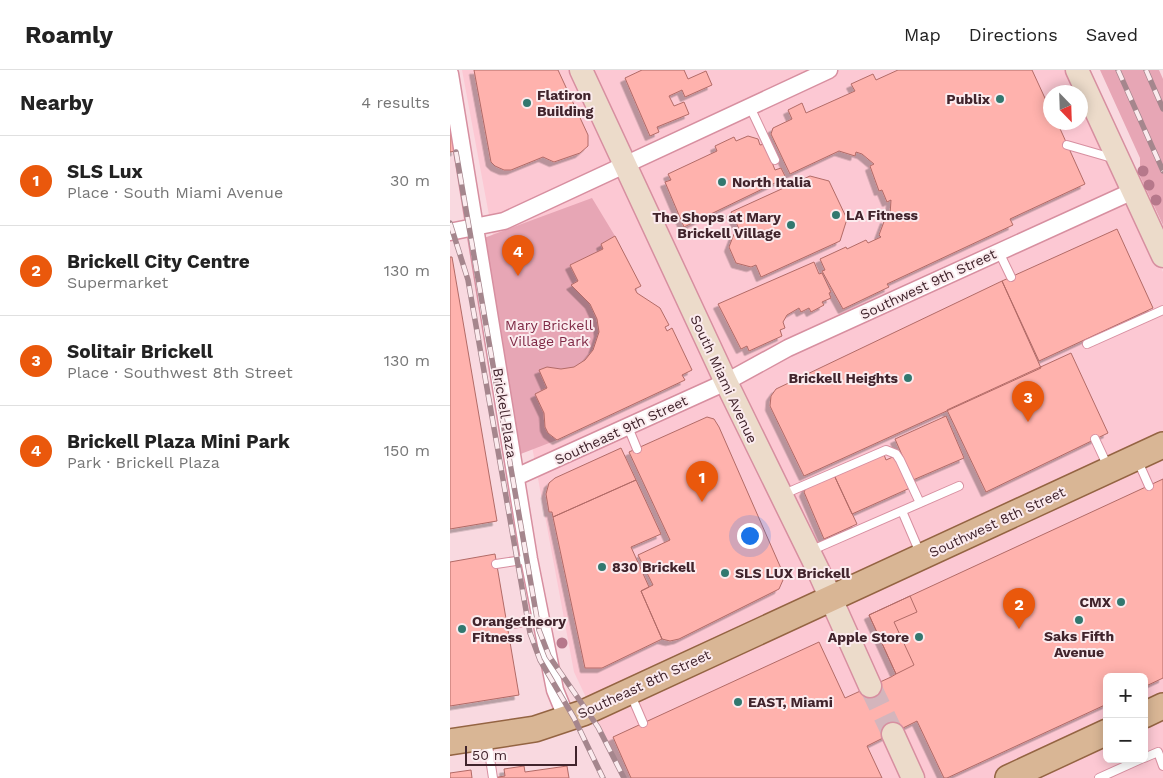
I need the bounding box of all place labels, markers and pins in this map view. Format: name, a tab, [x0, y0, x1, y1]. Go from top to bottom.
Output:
place label: Flatiron Building	[537, 87, 593, 119]
place label: Publix	[946, 91, 991, 107]
marker: Publix	[994, 93, 1006, 105]
marker: Flatiron Building	[521, 97, 533, 109]
place label: North Italia	[732, 174, 812, 190]
marker: North Italia	[716, 176, 728, 188]
place label: LA Fitness	[846, 207, 919, 223]
place label: The Shops at Mary Brickell Village	[652, 209, 781, 241]
marker: LA Fitness	[830, 209, 842, 221]
marker: The Shops at Mary Brickell Village	[785, 219, 797, 231]
pin: 4	[502, 235, 534, 276]
place label: Brickell Heights	[788, 370, 899, 386]
marker: Brickell Heights	[902, 372, 914, 384]
pin: 3	[1012, 381, 1044, 422]
pin: 1	[686, 461, 718, 502]
place label: 830 Brickell	[612, 559, 696, 575]
marker: 830 Brickell	[596, 561, 608, 573]
place label: SLS LUX Brickell	[735, 565, 851, 581]
marker: SLS LUX Brickell	[719, 567, 731, 579]
pin: 2	[1003, 588, 1035, 629]
place label: CMX	[1079, 594, 1112, 610]
marker: CMX	[1115, 596, 1127, 608]
place label: Orangetheory Fitness	[472, 613, 566, 645]
marker: Saks Fifth Avenue	[1073, 614, 1085, 626]
marker: Orangetheory Fitness	[456, 623, 468, 635]
place label: Saks Fifth Avenue	[1044, 628, 1114, 660]
place label: Apple Store	[828, 629, 909, 645]
marker: Apple Store	[913, 631, 925, 643]
place label: EAST, Miami	[748, 694, 833, 710]
marker: EAST, Miami	[732, 696, 744, 708]

